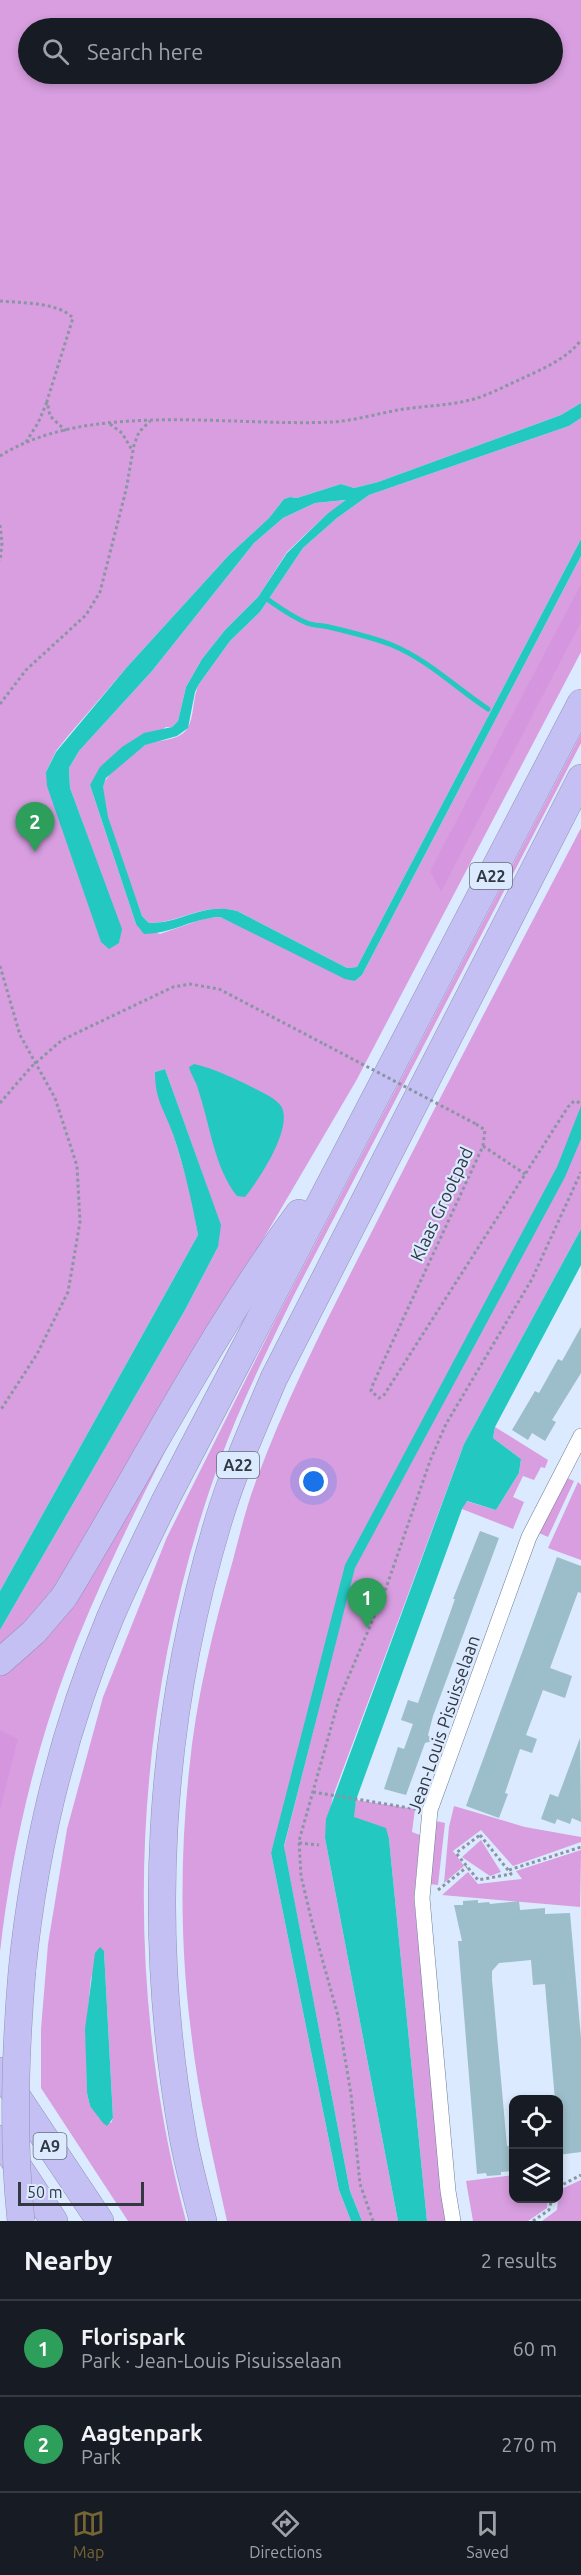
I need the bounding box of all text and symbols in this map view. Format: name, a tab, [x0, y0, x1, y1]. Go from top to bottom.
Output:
search box	[18, 18, 563, 84]
icon: search	[39, 35, 72, 68]
text: Search here	[87, 39, 203, 64]
pin: 2	[15, 802, 54, 852]
road number: A22	[470, 863, 512, 889]
street label: Klaas Grootpad	[406, 1144, 476, 1264]
road number: A22	[217, 1452, 259, 1478]
your location	[299, 1467, 328, 1496]
pin: 1	[348, 1578, 386, 1628]
street label: Jean-Louis Pisuisselaan	[403, 1633, 483, 1815]
map controls	[509, 2095, 563, 2203]
button: locate	[509, 2095, 563, 2149]
road number: A9	[34, 2133, 66, 2159]
button: layers	[509, 2149, 563, 2203]
scale bar	[18, 2179, 144, 2206]
text: 50 m	[27, 2183, 63, 2201]
text: Nearby	[24, 2246, 112, 2275]
text: 2 results	[481, 2249, 557, 2272]
text: Florispark	[81, 2324, 185, 2349]
text: 1	[38, 2337, 49, 2360]
text: 60 m	[513, 2337, 557, 2360]
text: Park · Jean-Louis Pisuisselaan	[81, 2349, 342, 2372]
text: Aagtenpark	[81, 2420, 202, 2445]
text: 2	[38, 2433, 49, 2456]
text: 270 m	[501, 2433, 557, 2456]
text: Park	[81, 2445, 121, 2468]
tab: Map	[72, 2507, 105, 2561]
tab: Directions	[249, 2507, 322, 2561]
tab: Saved	[466, 2507, 509, 2561]

